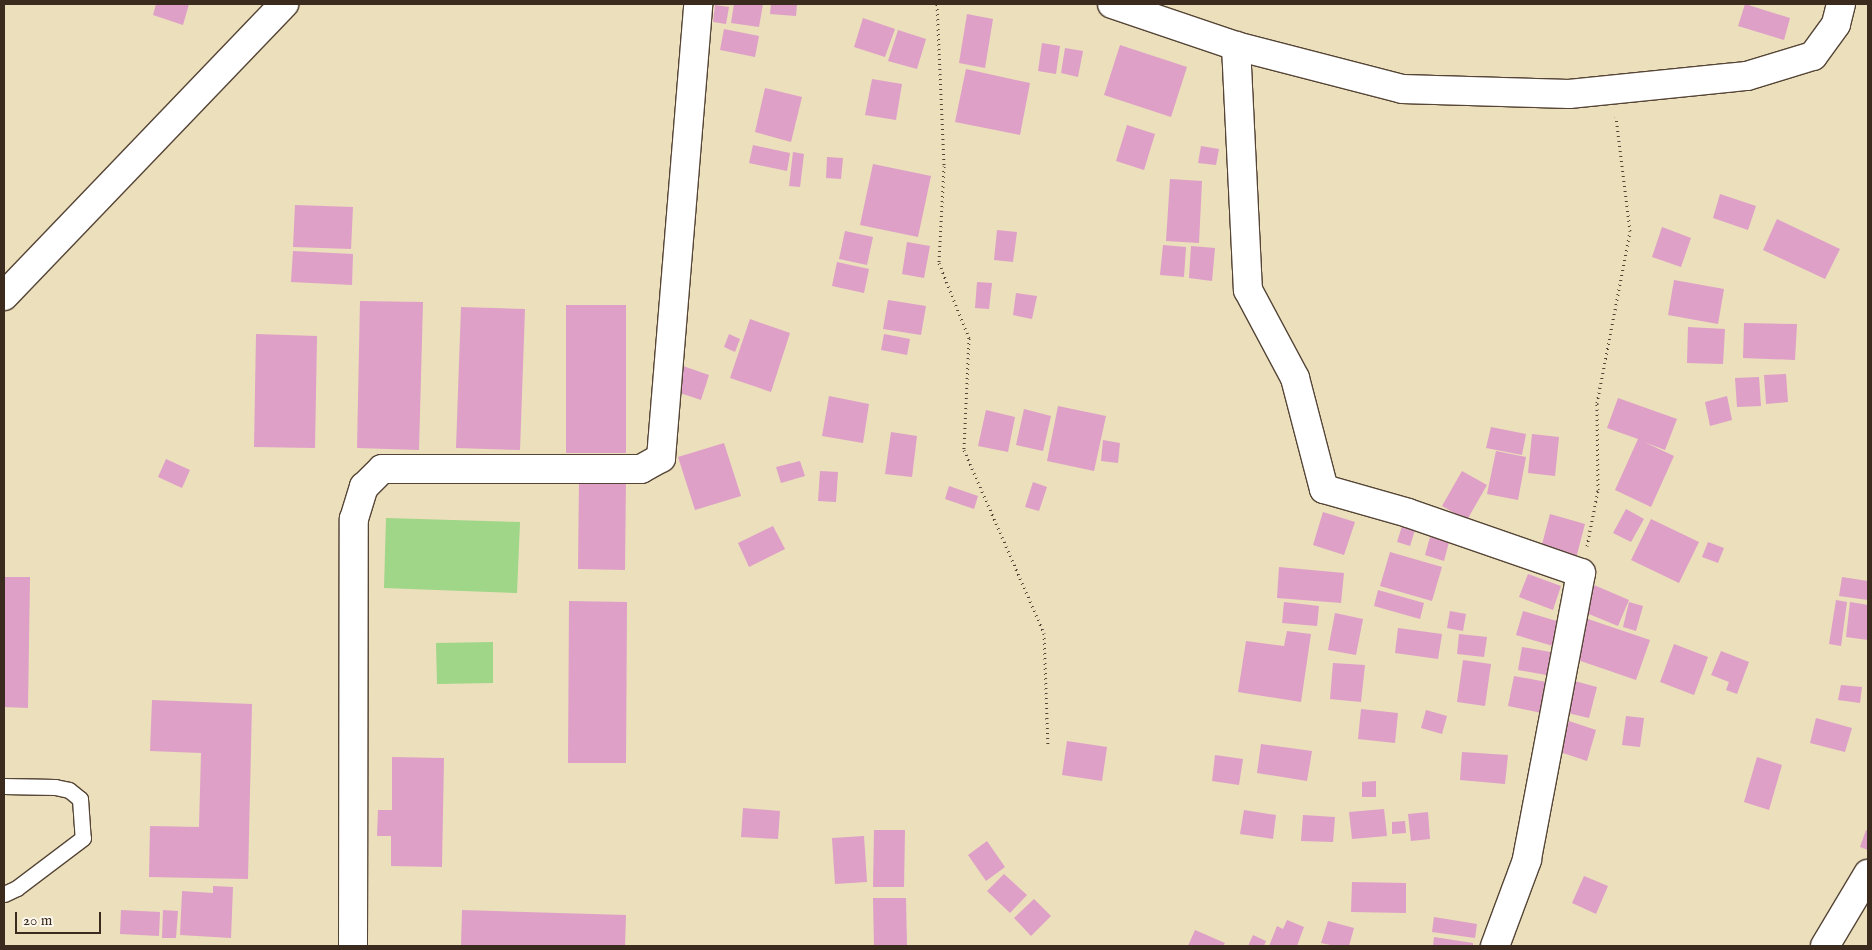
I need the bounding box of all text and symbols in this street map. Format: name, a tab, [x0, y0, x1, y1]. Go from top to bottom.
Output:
scale bar	[18, 902, 104, 934]
text: 20 m	[23, 911, 52, 930]

